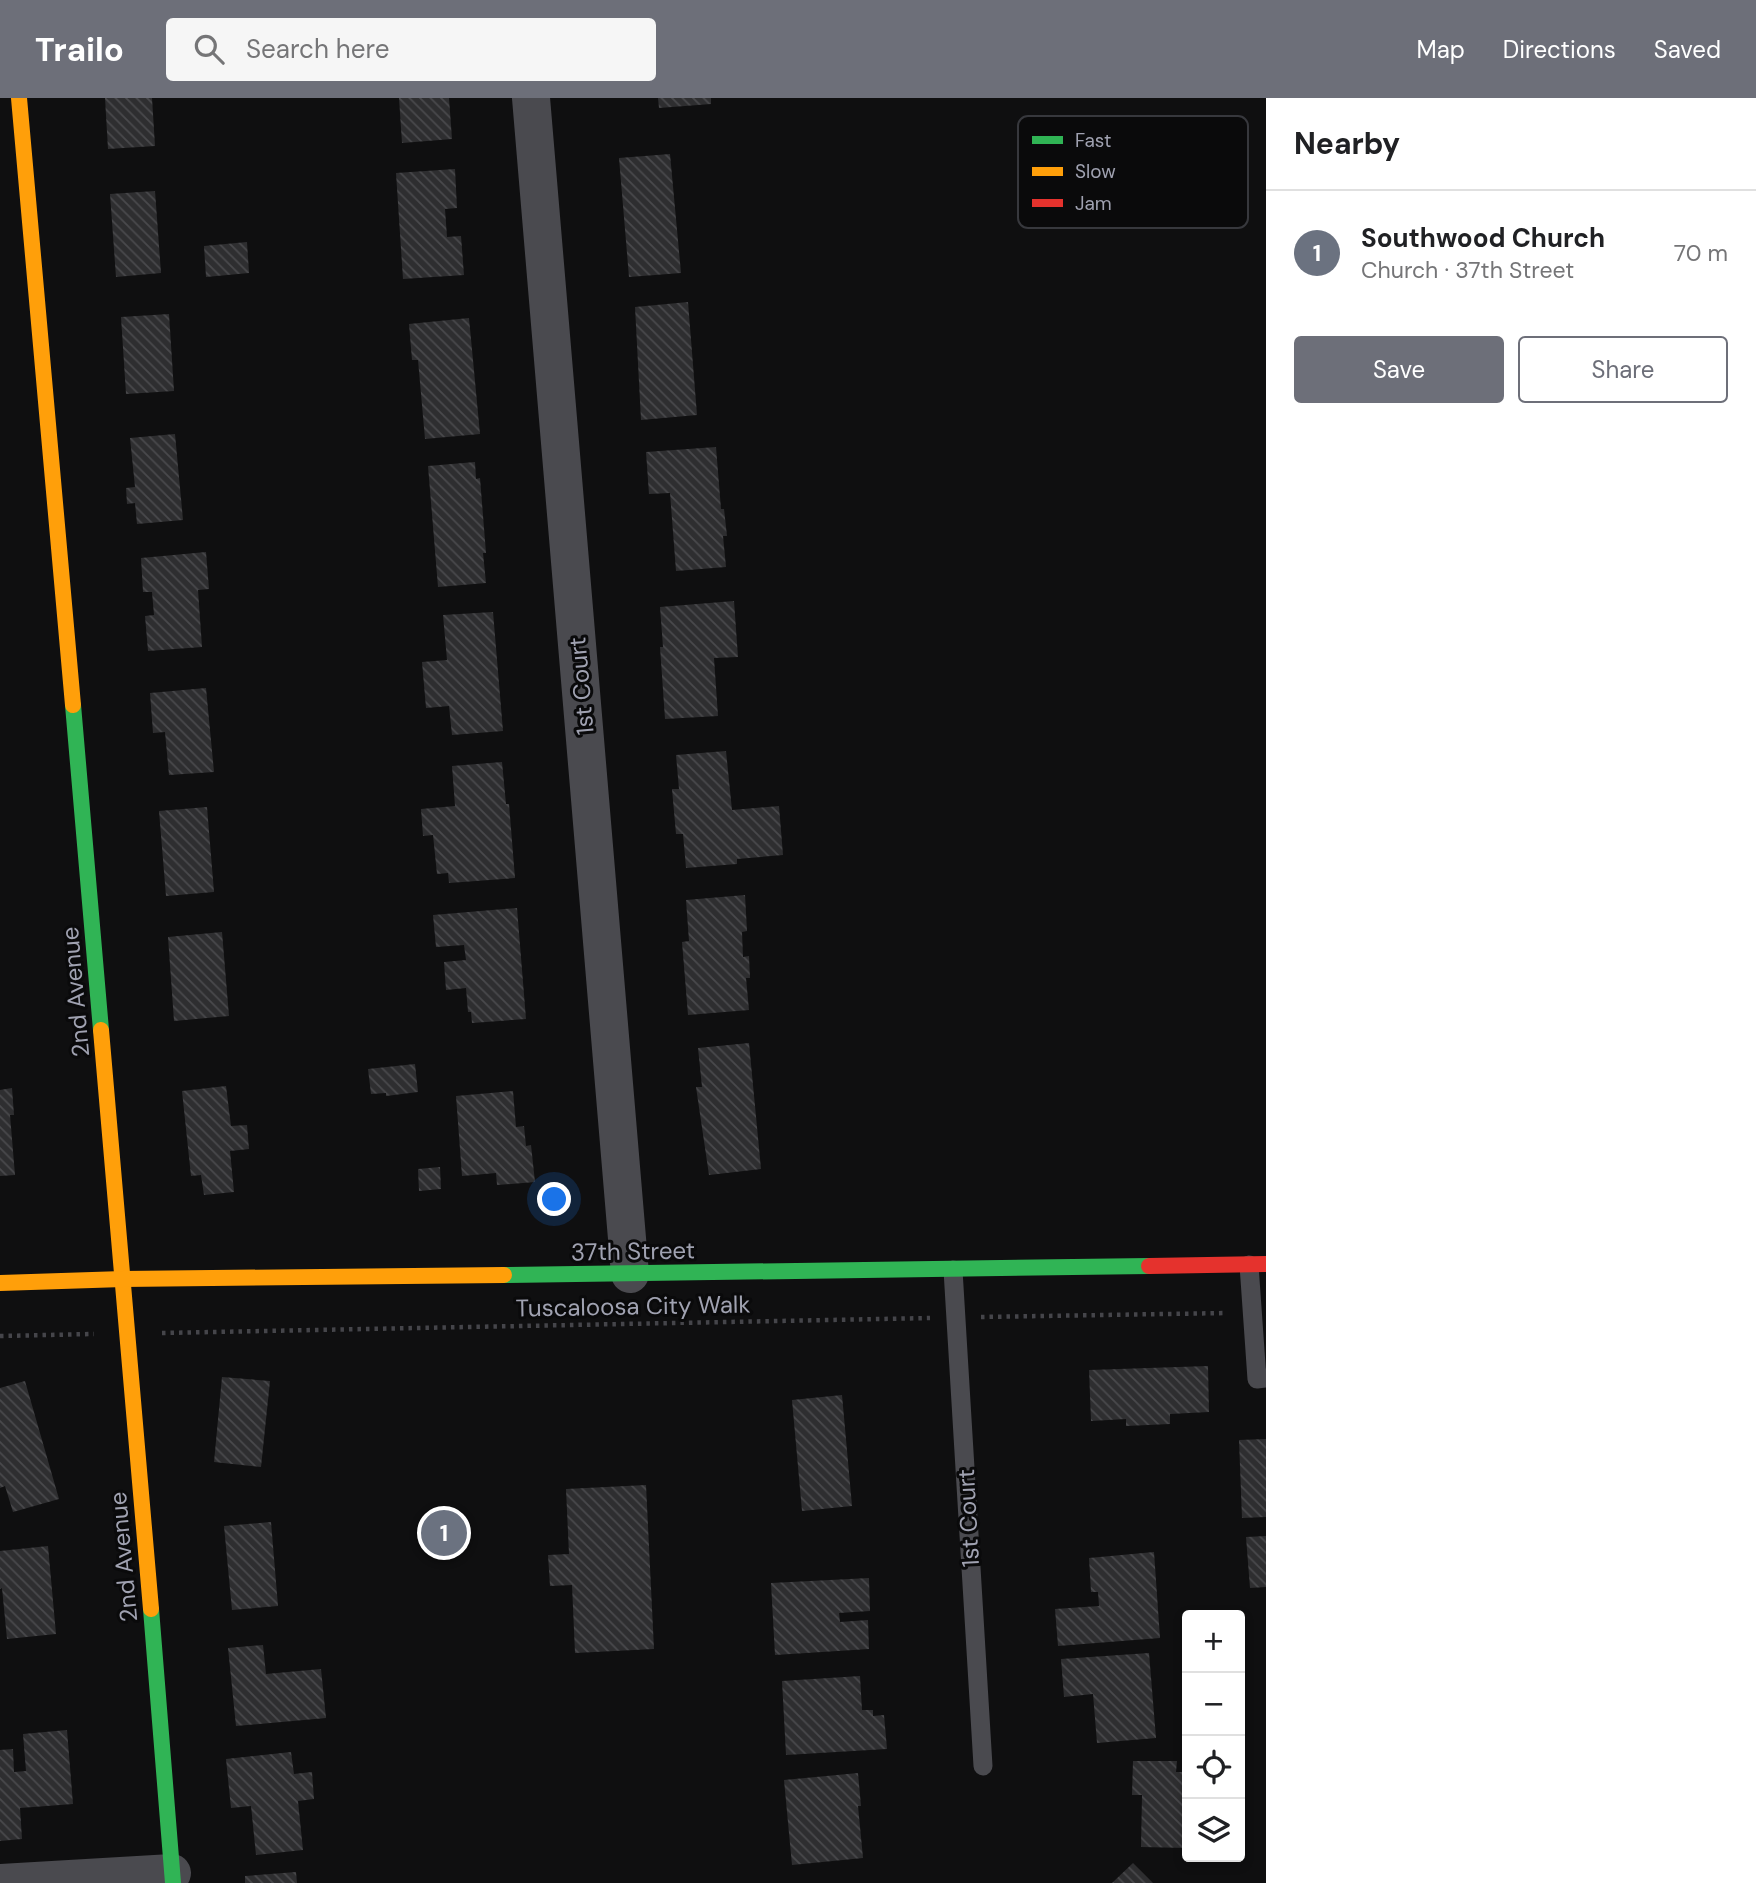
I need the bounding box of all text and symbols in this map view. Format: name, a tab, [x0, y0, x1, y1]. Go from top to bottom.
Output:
search box	[166, 18, 656, 81]
text: Trailo	[35, 28, 124, 71]
icon: search	[190, 30, 228, 68]
text: Search here	[246, 32, 389, 66]
text: Map	[1417, 34, 1465, 65]
text: Directions	[1503, 34, 1616, 65]
text: Saved	[1654, 34, 1721, 65]
legend	[1018, 116, 1248, 228]
text: Nearby	[1294, 124, 1400, 163]
text: Fast	[1075, 128, 1111, 153]
text: Slow	[1075, 159, 1116, 184]
text: Jam	[1075, 191, 1112, 216]
text: Southwood Church	[1361, 221, 1605, 255]
text: 1	[1313, 238, 1321, 268]
text: 70 m	[1674, 238, 1728, 268]
text: Church · 37th Street	[1361, 255, 1574, 285]
button: Save	[1294, 336, 1504, 403]
button: Share	[1518, 336, 1728, 403]
street label: 1st Court	[561, 636, 601, 736]
street label: 2nd Avenue	[54, 926, 96, 1058]
your location	[537, 1182, 571, 1216]
street label: 37th Street	[571, 1234, 695, 1268]
street label: Tuscaloosa City Walk	[515, 1288, 751, 1324]
street label: 1st Court	[950, 1468, 986, 1568]
street label: 2nd Avenue	[102, 1491, 144, 1623]
pin: 1	[421, 1507, 467, 1559]
map controls	[1182, 1610, 1245, 1862]
button: +	[1182, 1610, 1245, 1673]
button: −	[1182, 1673, 1245, 1736]
button: locate	[1182, 1736, 1245, 1799]
button: layers	[1182, 1799, 1245, 1862]

